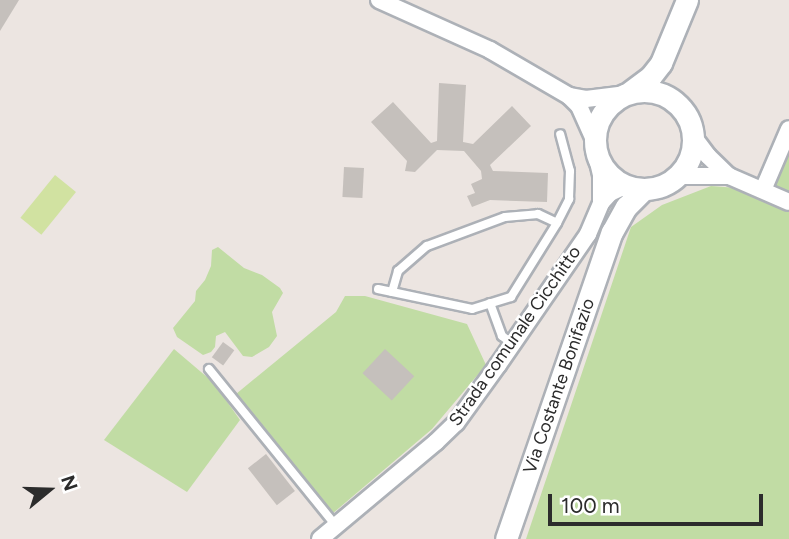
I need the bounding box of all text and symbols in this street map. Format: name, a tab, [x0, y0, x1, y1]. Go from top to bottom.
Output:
street label: Strada comunale Cicchitto	[444, 242, 586, 430]
street label: Via Costante Bonifazio	[519, 296, 599, 476]
north arrow	[14, 455, 84, 525]
text: N	[56, 472, 83, 494]
scale bar	[551, 480, 766, 524]
text: 100 m	[561, 493, 620, 518]

